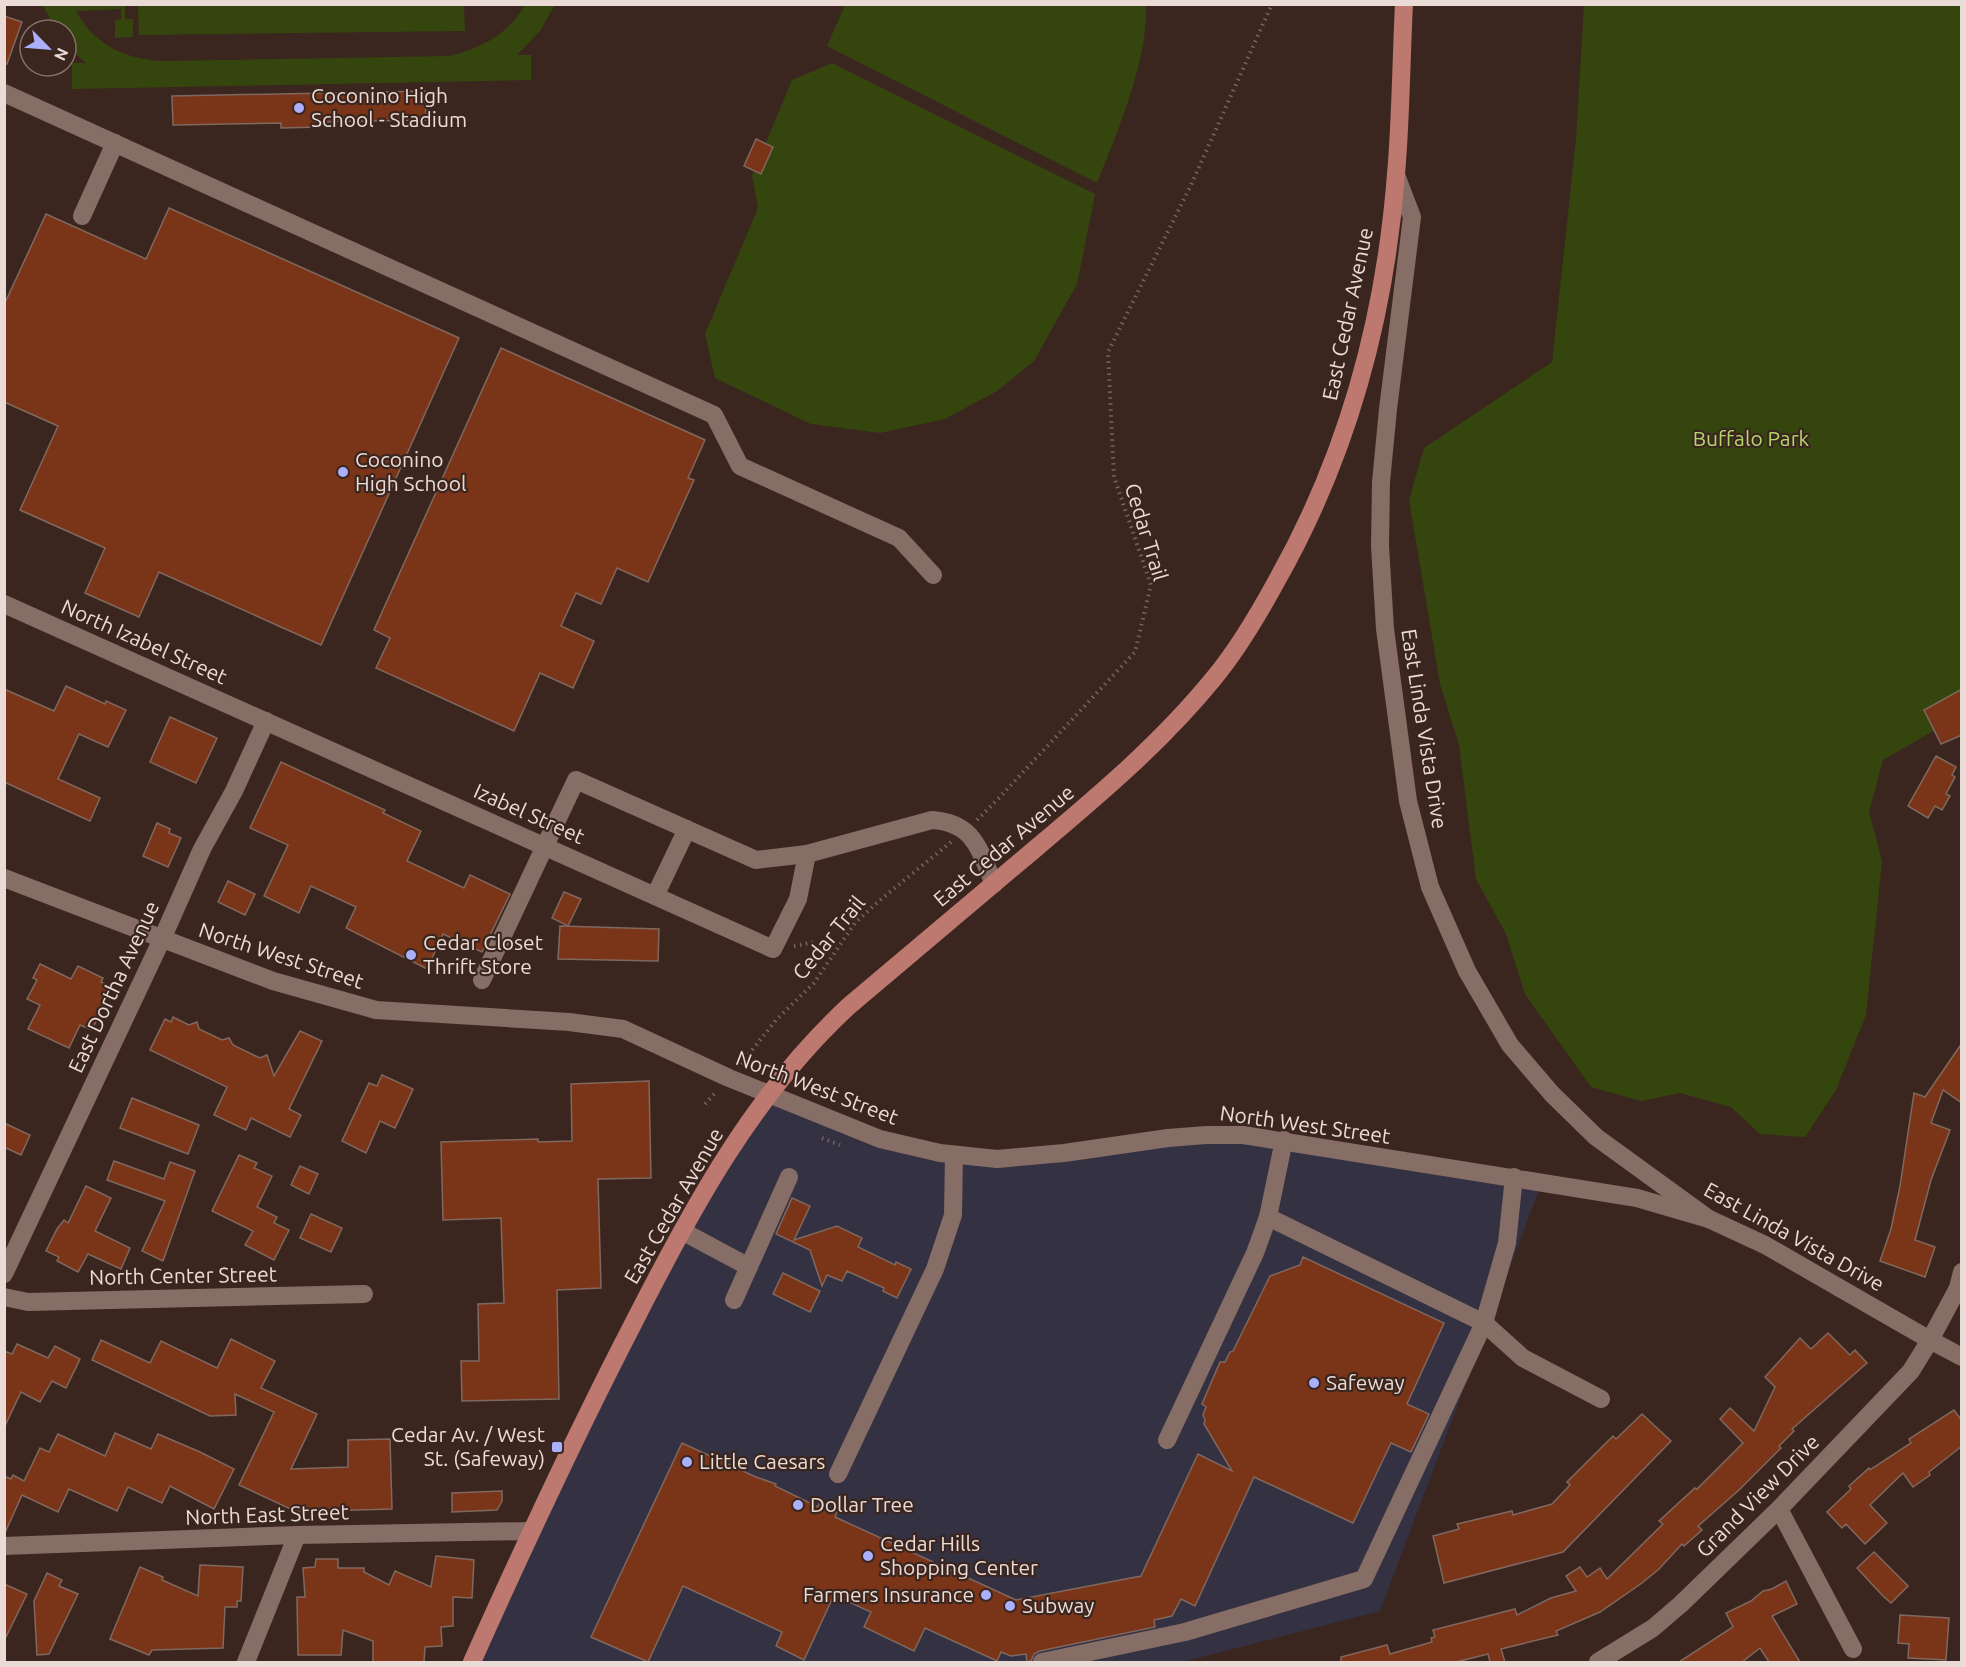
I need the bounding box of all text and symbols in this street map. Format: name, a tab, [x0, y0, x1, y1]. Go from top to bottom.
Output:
north arrow	[18, 18, 78, 78]
text: N	[51, 45, 72, 64]
place label: Coconino High School - Stadium	[311, 83, 467, 131]
marker: Coconino High School - Stadium	[292, 101, 306, 115]
street label: East Cedar Avenue	[1317, 225, 1377, 402]
park label: Buffalo Park	[1693, 426, 1810, 450]
place label: Coconino High School	[355, 447, 466, 495]
marker: Coconino High School	[336, 465, 350, 479]
street label: Cedar Trail	[1121, 480, 1173, 583]
street label: North Izabel Street	[58, 594, 231, 688]
street label: East Linda Vista Drive	[1397, 627, 1453, 831]
street label: Izabel Street	[470, 778, 588, 848]
street label: East Cedar Avenue	[928, 780, 1078, 911]
street label: Cedar Trail	[787, 891, 869, 984]
street label: East Dortha Avenue	[63, 897, 163, 1076]
street label: North West Street	[196, 917, 367, 993]
place label: Cedar Closet Thrift Store	[423, 930, 543, 978]
marker: Cedar Closet Thrift Store	[404, 948, 418, 962]
street label: North West Street	[733, 1045, 902, 1129]
street label: North West Street	[1218, 1100, 1392, 1148]
street label: East Cedar Avenue	[619, 1123, 727, 1288]
street label: East Linda Vista Drive	[1700, 1177, 1889, 1296]
street label: North Center Street	[89, 1261, 277, 1289]
place label: Safeway	[1326, 1370, 1405, 1394]
marker: Safeway	[1307, 1376, 1321, 1390]
place label: Cedar Av. / West St. (Safeway)	[391, 1422, 545, 1470]
street label: Grand View Drive	[1691, 1429, 1823, 1561]
marker: Cedar Av. / West St. (Safeway)	[550, 1440, 564, 1454]
place label: Little Caesars	[699, 1449, 825, 1473]
marker: Little Caesars	[680, 1455, 694, 1469]
place label: Dollar Tree	[810, 1492, 914, 1516]
marker: Dollar Tree	[791, 1498, 805, 1512]
street label: North East Street	[185, 1499, 349, 1529]
place label: Cedar Hills Shopping Center	[880, 1531, 1038, 1579]
marker: Cedar Hills Shopping Center	[861, 1549, 875, 1563]
place label: Farmers Insurance	[803, 1582, 974, 1606]
marker: Farmers Insurance	[979, 1588, 993, 1602]
place label: Subway	[1022, 1593, 1094, 1617]
marker: Subway	[1003, 1599, 1017, 1613]

